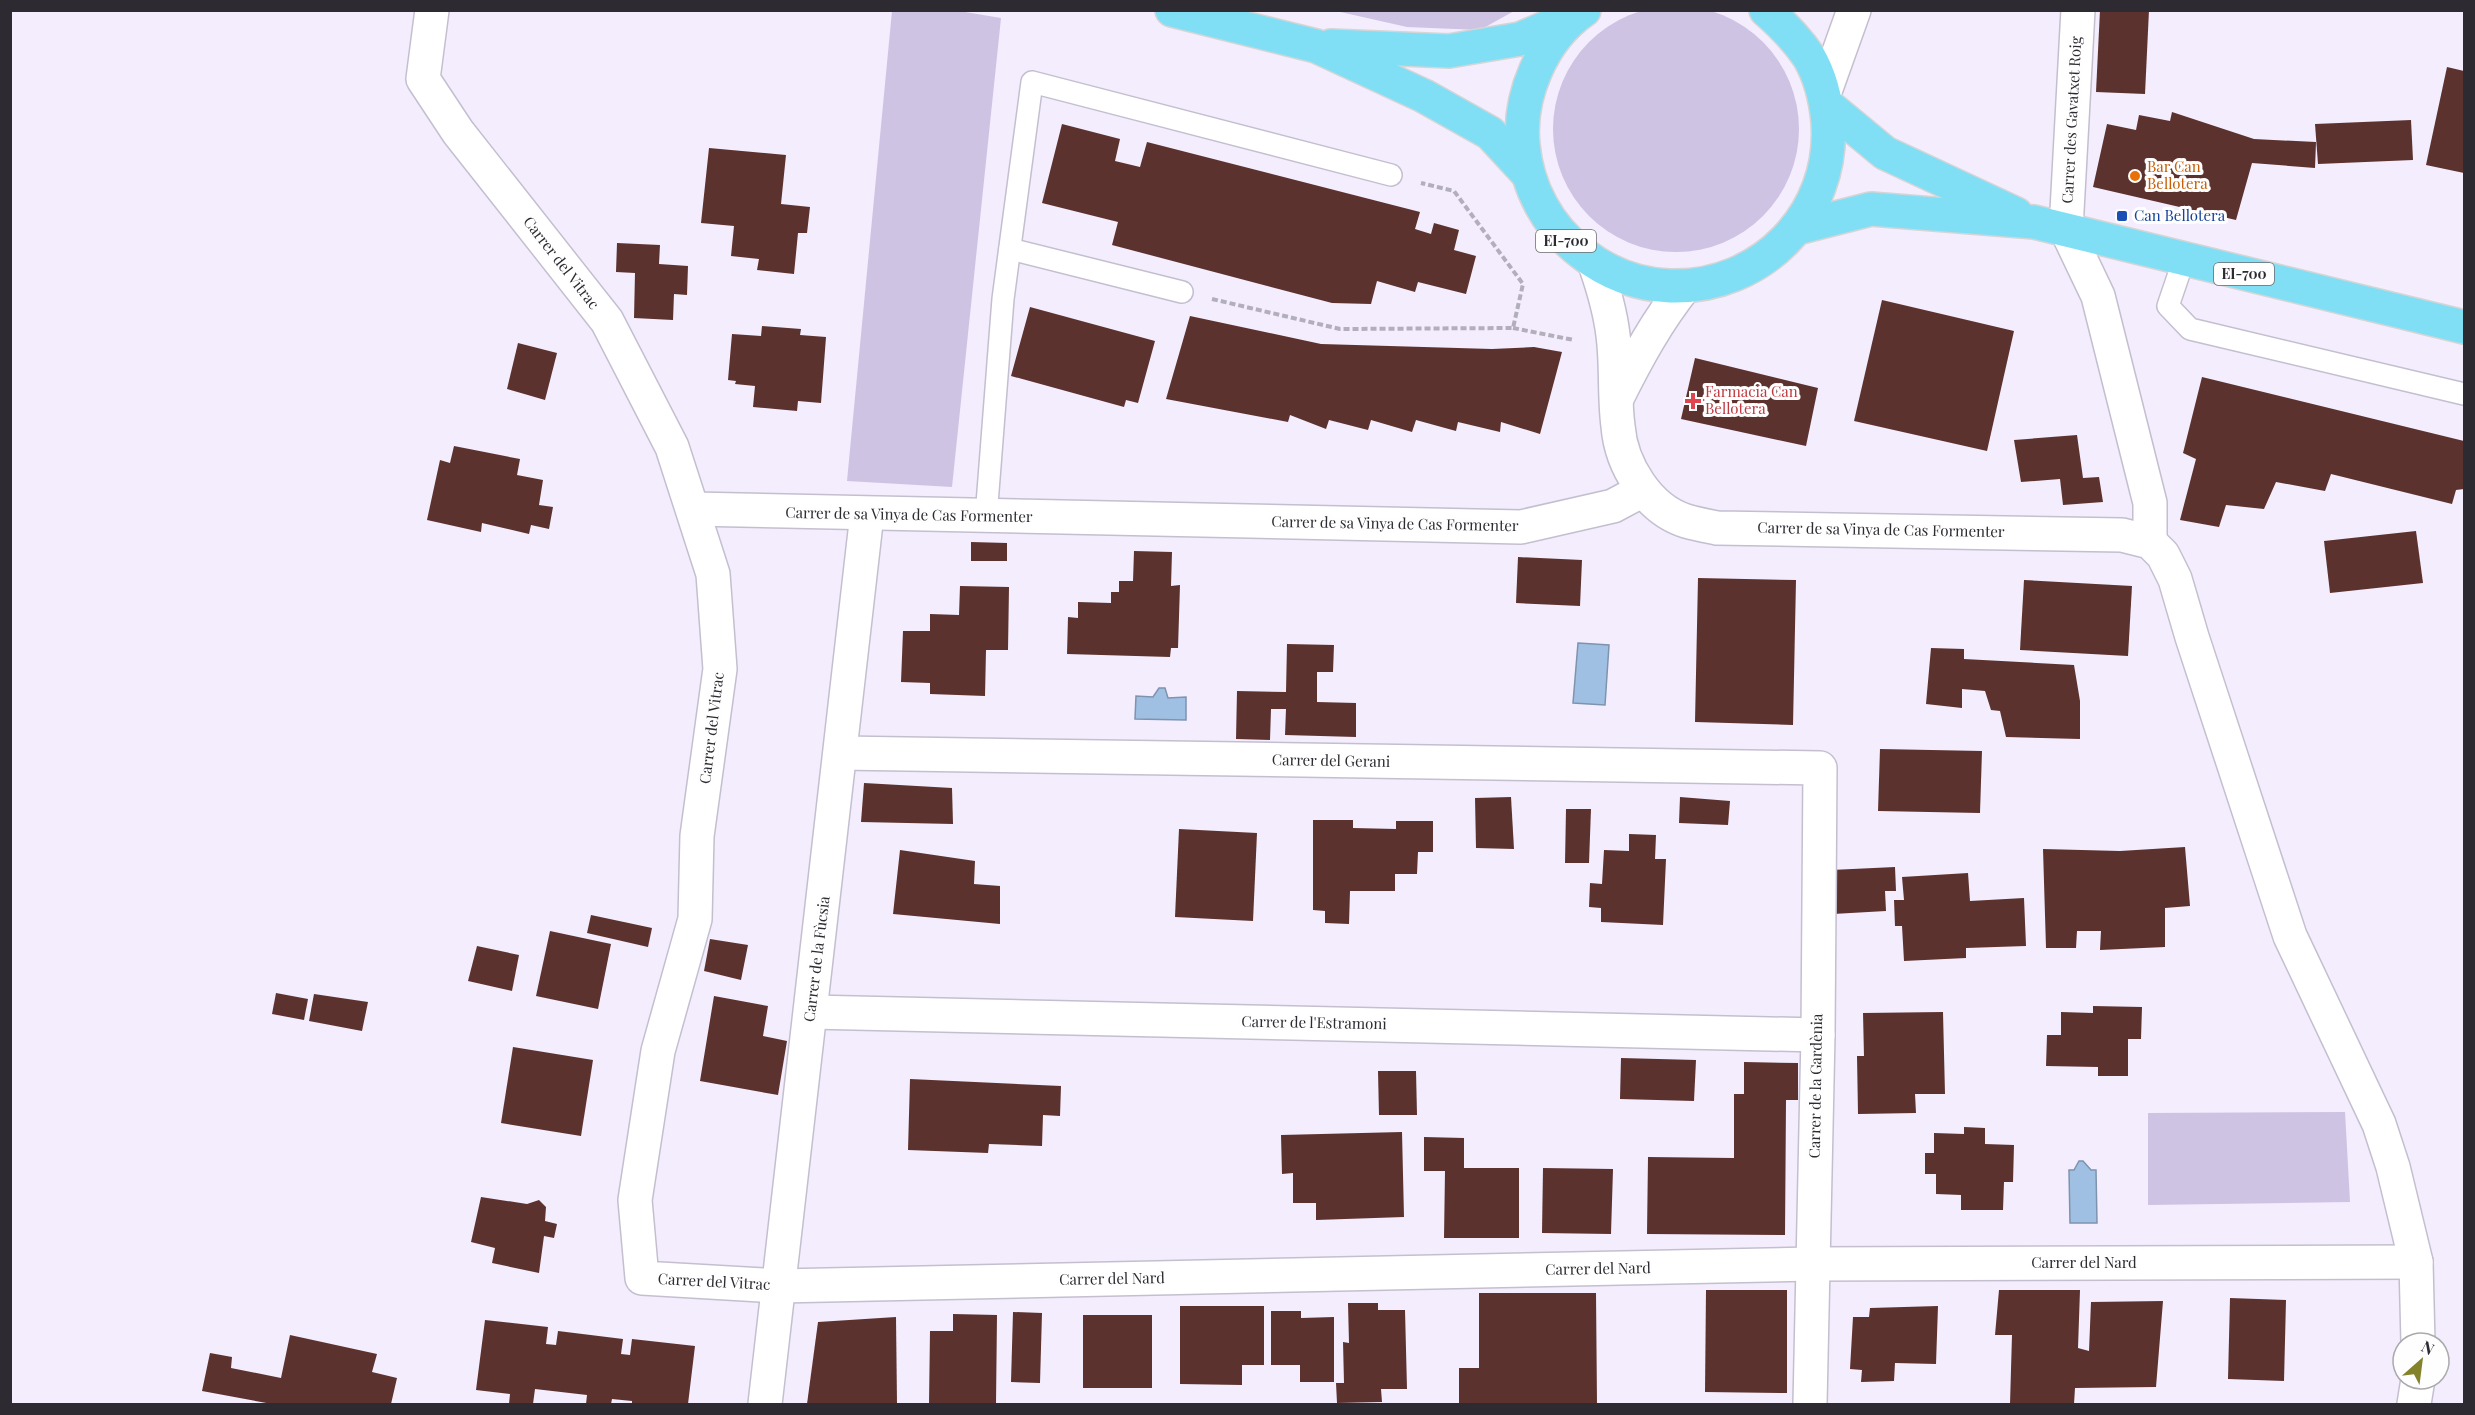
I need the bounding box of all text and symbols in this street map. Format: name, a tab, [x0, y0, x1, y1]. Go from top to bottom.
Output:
street label: Carrer des Gavatxet Roig	[2057, 36, 2085, 204]
place label: Bar Can Bellotera	[2147, 156, 2208, 193]
marker: Bar Can Bellotera	[2128, 169, 2142, 183]
place label: Can Bellotera	[2134, 205, 2226, 225]
marker: Can Bellotera	[2115, 209, 2129, 223]
street label: Carrer del Vitrac	[519, 212, 604, 313]
road number: EI-700	[1536, 230, 1596, 252]
road number: EI-700	[2214, 263, 2274, 285]
place label: Farmacia Can Bellotera	[1705, 381, 1798, 418]
marker: Farmacia Can Bellotera	[1686, 394, 1700, 408]
street label: Carrer de sa Vinya de Cas Formenter	[785, 502, 1033, 526]
street label: Carrer de sa Vinya de Cas Formenter	[1271, 511, 1519, 535]
street label: Carrer de sa Vinya de Cas Formenter	[1757, 517, 2005, 541]
street label: Carrer del Vitrac	[694, 671, 728, 785]
street label: Carrer del Gerani	[1272, 749, 1391, 771]
street label: Carrer de la Fùcsia	[798, 894, 834, 1023]
street label: Carrer de l'Estramoni	[1241, 1011, 1387, 1033]
street label: Carrer de la Gardènia	[1804, 1013, 1826, 1159]
street label: Carrer del Nard	[2031, 1252, 2137, 1272]
street label: Carrer del Nard	[1545, 1257, 1651, 1279]
street label: Carrer del Nard	[1059, 1267, 1165, 1289]
street label: Carrer del Vitrac	[657, 1268, 771, 1294]
north arrow	[2391, 1331, 2451, 1391]
text: N	[2418, 1335, 2439, 1360]

